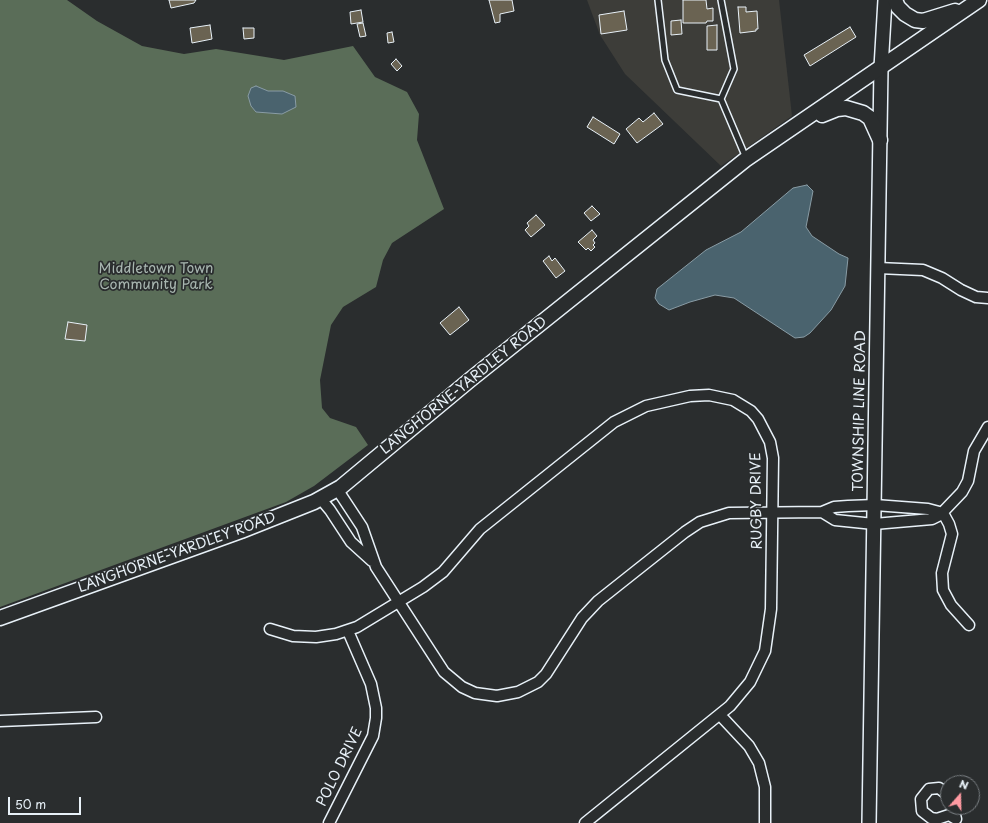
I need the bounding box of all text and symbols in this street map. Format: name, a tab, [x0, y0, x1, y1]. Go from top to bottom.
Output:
park label: Middletown Town Community Park	[99, 261, 213, 294]
street label: LANGHORNE-YARDLEY ROAD	[377, 314, 551, 458]
street label: TOWNSHIP LINE ROAD	[850, 330, 870, 492]
street label: RUGBY DRIVE	[748, 452, 766, 550]
street label: LANGHORNE-YARDLEY ROAD	[76, 509, 278, 597]
street label: POLO DRIVE	[314, 725, 366, 809]
north arrow	[940, 775, 980, 815]
text: N	[957, 775, 971, 794]
scale bar	[10, 789, 83, 815]
text: 50 m	[15, 795, 46, 813]

